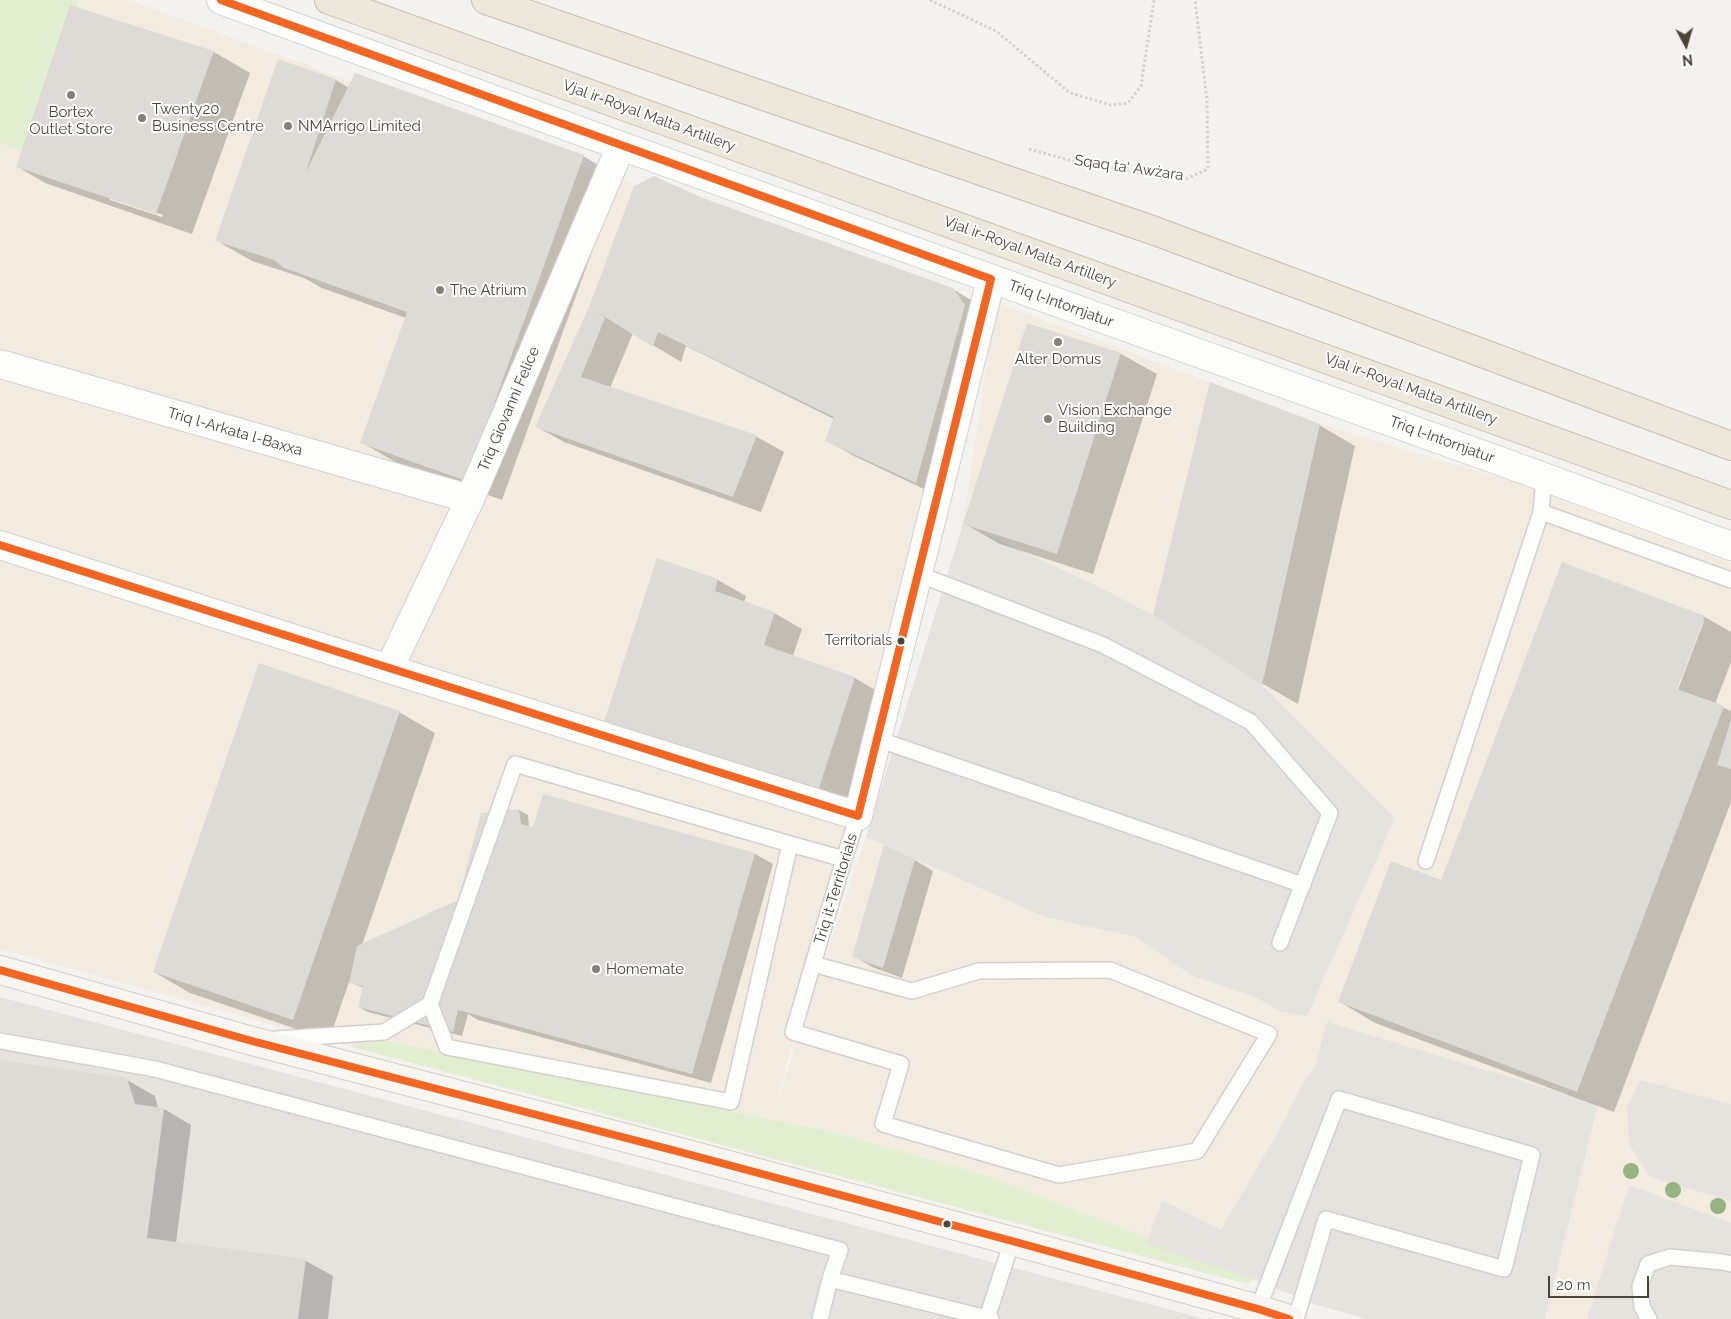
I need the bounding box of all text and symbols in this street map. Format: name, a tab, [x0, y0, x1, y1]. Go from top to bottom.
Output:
north arrow	[1661, 20, 1711, 70]
text: N	[1681, 51, 1694, 68]
street label: Vjal ir-Royal Malta Artillery	[560, 76, 738, 156]
marker: Bortex Outlet Store	[65, 89, 77, 101]
place label: Twenty20 Business Centre	[152, 100, 264, 135]
place label: Bortex Outlet Store	[29, 103, 113, 138]
marker: Twenty20 Business Centre	[136, 112, 148, 124]
place label: NMArrigo Limited	[298, 117, 421, 135]
marker: NMArrigo Limited	[282, 120, 294, 132]
street label: Sqaq ta' Awżara	[1073, 151, 1185, 185]
street label: Vjal ir-Royal Malta Artillery	[941, 212, 1119, 292]
street label: Triq l-Intornjatur	[1006, 277, 1116, 331]
place label: The Atrium	[450, 281, 527, 299]
marker: The Atrium	[434, 284, 446, 296]
marker: Alter Domus	[1052, 336, 1064, 348]
street label: Triq Giovanni Felice	[475, 344, 543, 474]
street label: Vjal ir-Royal Malta Artillery	[1322, 349, 1500, 429]
place label: Alter Domus	[1015, 350, 1101, 368]
place label: Vision Exchange Building	[1058, 401, 1172, 436]
street label: Triq l-Arkata l-Baxxa	[165, 404, 305, 460]
marker: Vision Exchange Building	[1042, 413, 1054, 425]
street label: Triq l-Intornjatur	[1387, 413, 1497, 467]
place label: Territorials	[825, 633, 892, 649]
marker: Territorials	[896, 636, 906, 646]
street label: Triq it-Territorials	[811, 831, 861, 947]
place label: Homemate	[606, 960, 684, 978]
marker: Homemate	[590, 963, 602, 975]
unlabelled marker	[942, 1219, 952, 1229]
scale bar	[1551, 1266, 1652, 1298]
text: 20 m	[1556, 1276, 1591, 1294]

